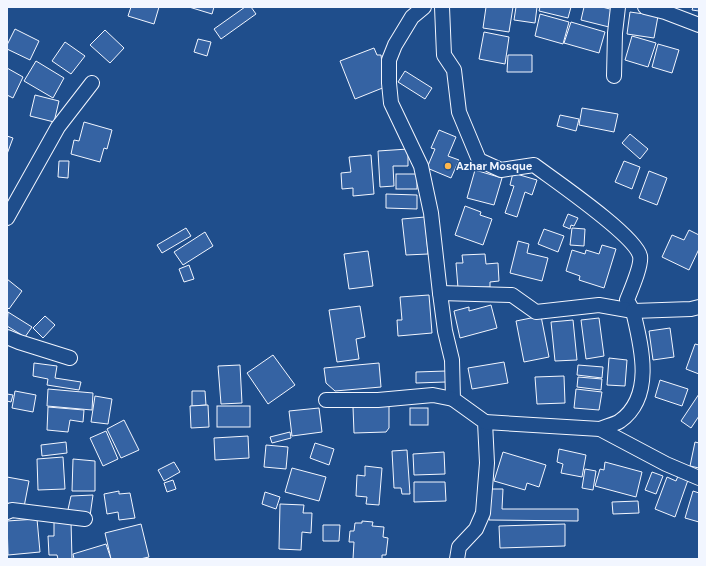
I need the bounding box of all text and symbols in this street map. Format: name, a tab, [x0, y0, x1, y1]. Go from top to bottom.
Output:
place label: Azhar Mosque	[456, 159, 533, 173]
marker: Azhar Mosque	[443, 161, 453, 171]

